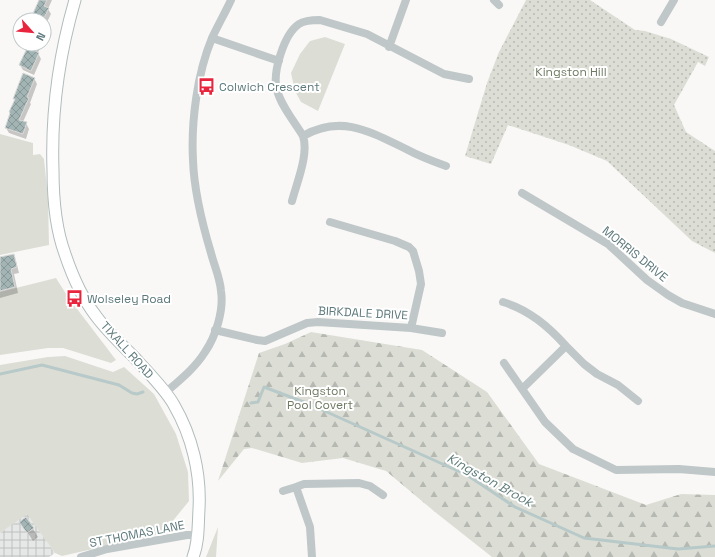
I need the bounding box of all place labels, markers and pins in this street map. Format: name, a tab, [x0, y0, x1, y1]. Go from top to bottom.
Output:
bus stop icon: Colwich Crescent	[196, 77, 216, 97]
place label: Colwich Crescent	[219, 79, 320, 95]
bus stop icon: Wolseley Road	[64, 289, 84, 309]
place label: Wolseley Road	[87, 291, 171, 307]

